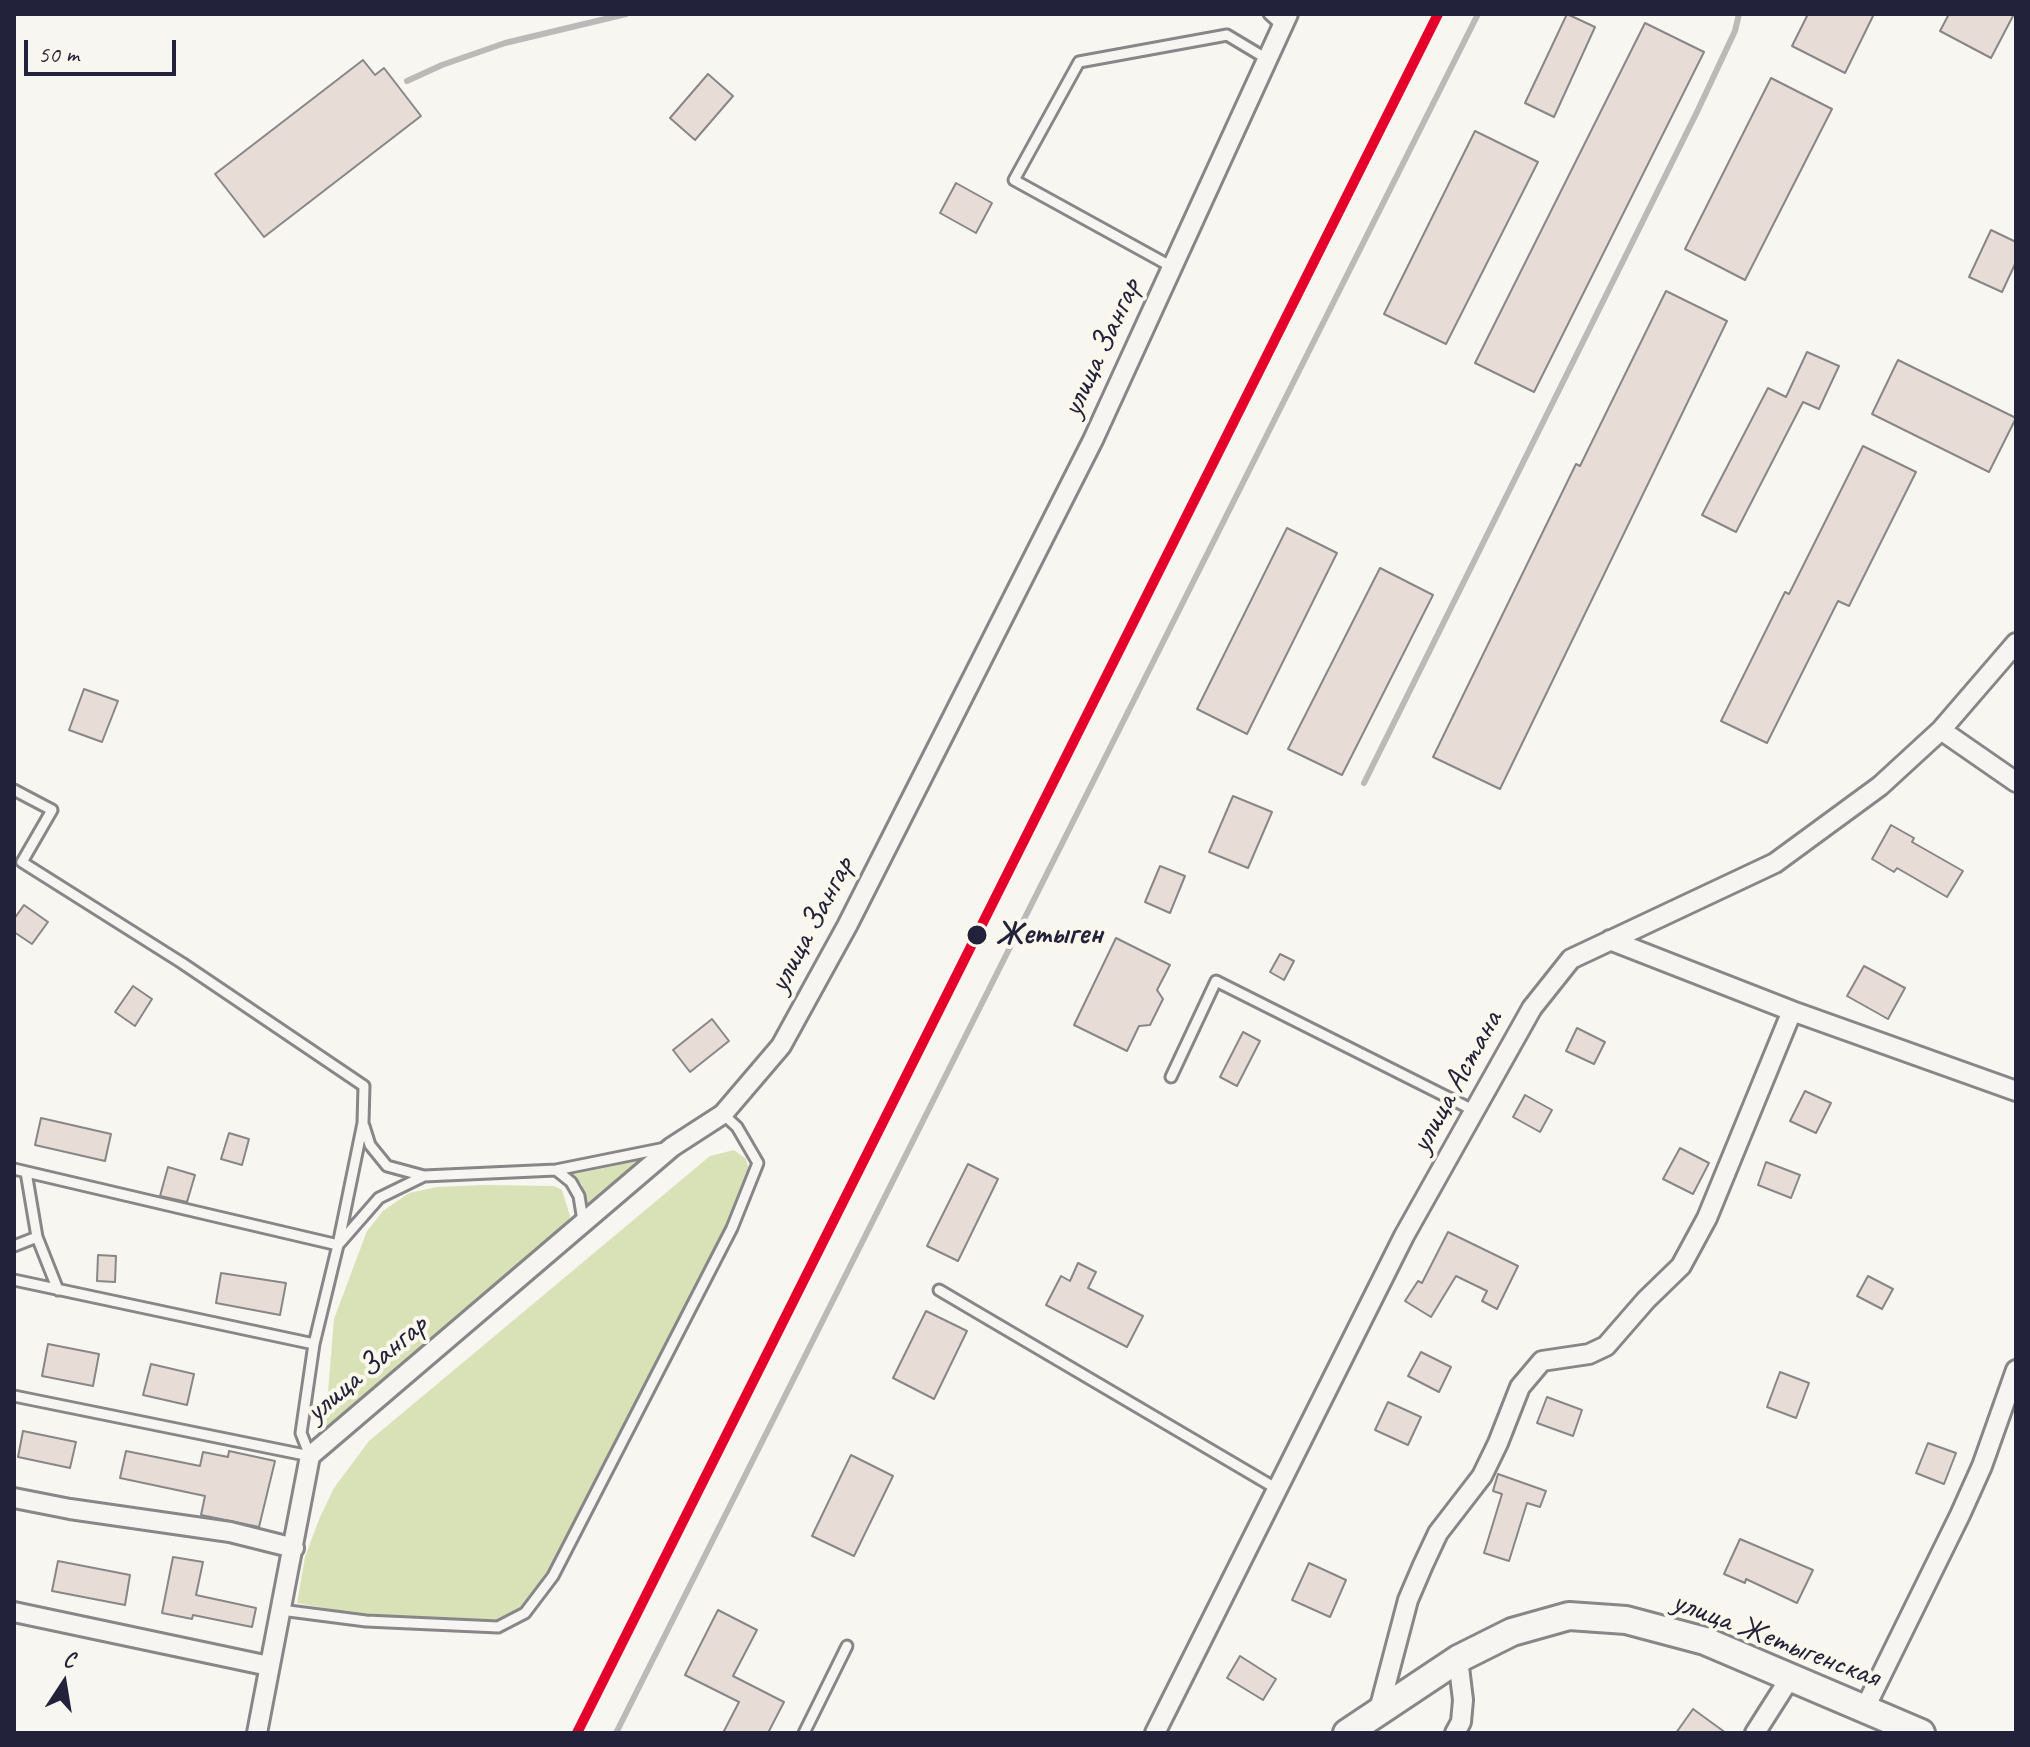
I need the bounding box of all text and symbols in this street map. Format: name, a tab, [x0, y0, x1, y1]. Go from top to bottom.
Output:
scale bar	[28, 24, 180, 74]
text: 50 m	[38, 39, 79, 69]
street label: улица Зангар	[1053, 273, 1151, 423]
street label: улица Зангар	[760, 851, 864, 999]
place label: Жетыген	[996, 916, 1103, 954]
marker: Жетыген	[965, 923, 989, 947]
street label: улица Астана	[1402, 1004, 1512, 1160]
street label: улица Зангар	[298, 1307, 436, 1431]
street label: улица Жетыгенская	[1667, 1583, 1885, 1697]
north arrow	[24, 1643, 104, 1723]
text: С	[61, 1645, 77, 1674]

